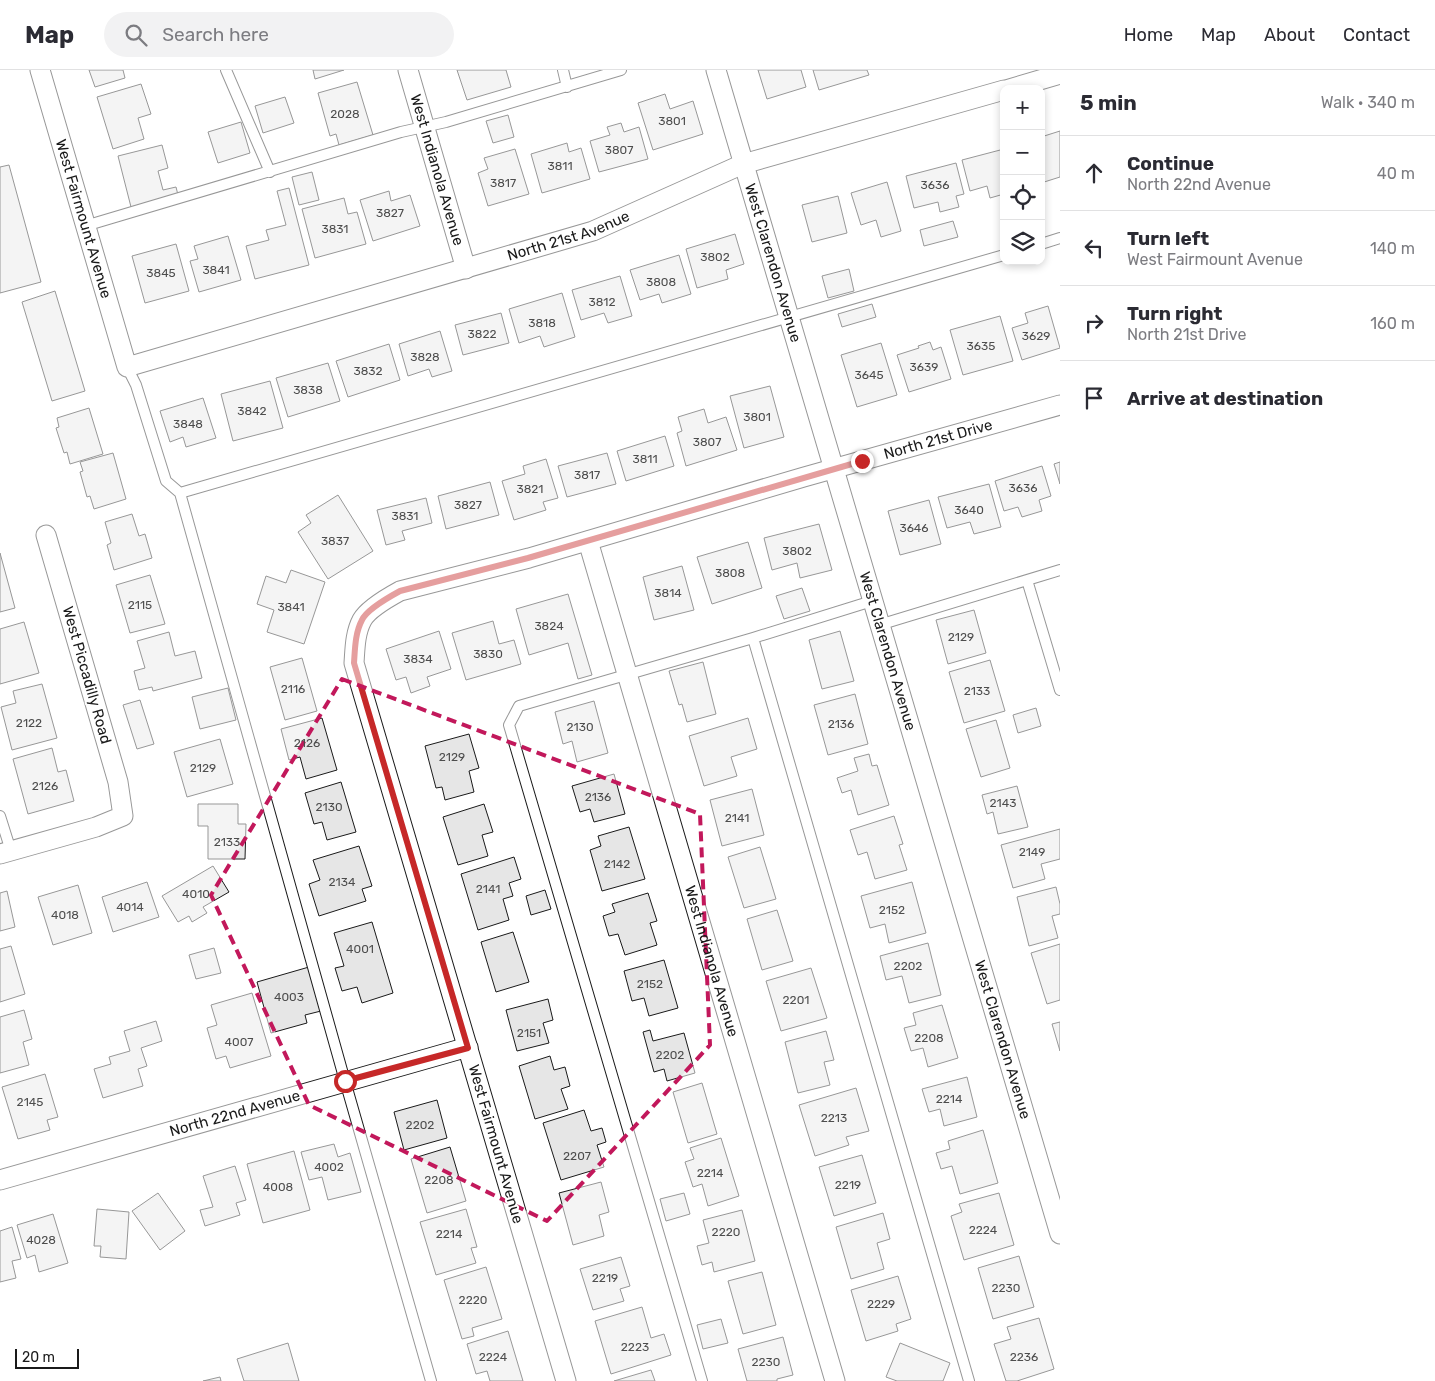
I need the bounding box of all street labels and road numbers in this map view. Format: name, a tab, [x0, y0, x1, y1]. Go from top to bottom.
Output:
street label: West Indianola Avenue	[407, 92, 468, 248]
street label: West Fairmount Avenue	[52, 137, 115, 300]
street label: West Clarendon Avenue	[741, 181, 805, 344]
street label: North 21st Avenue	[505, 207, 632, 265]
street label: North 21st Drive	[882, 415, 994, 463]
street label: West Clarendon Avenue	[856, 570, 920, 733]
street label: West Piccadilly Road	[59, 604, 115, 746]
street label: West Indianola Avenue	[681, 883, 742, 1039]
street label: West Clarendon Avenue	[971, 958, 1035, 1121]
street label: West Fairmount Avenue	[465, 1062, 527, 1226]
street label: North 22nd Avenue	[167, 1086, 302, 1140]

